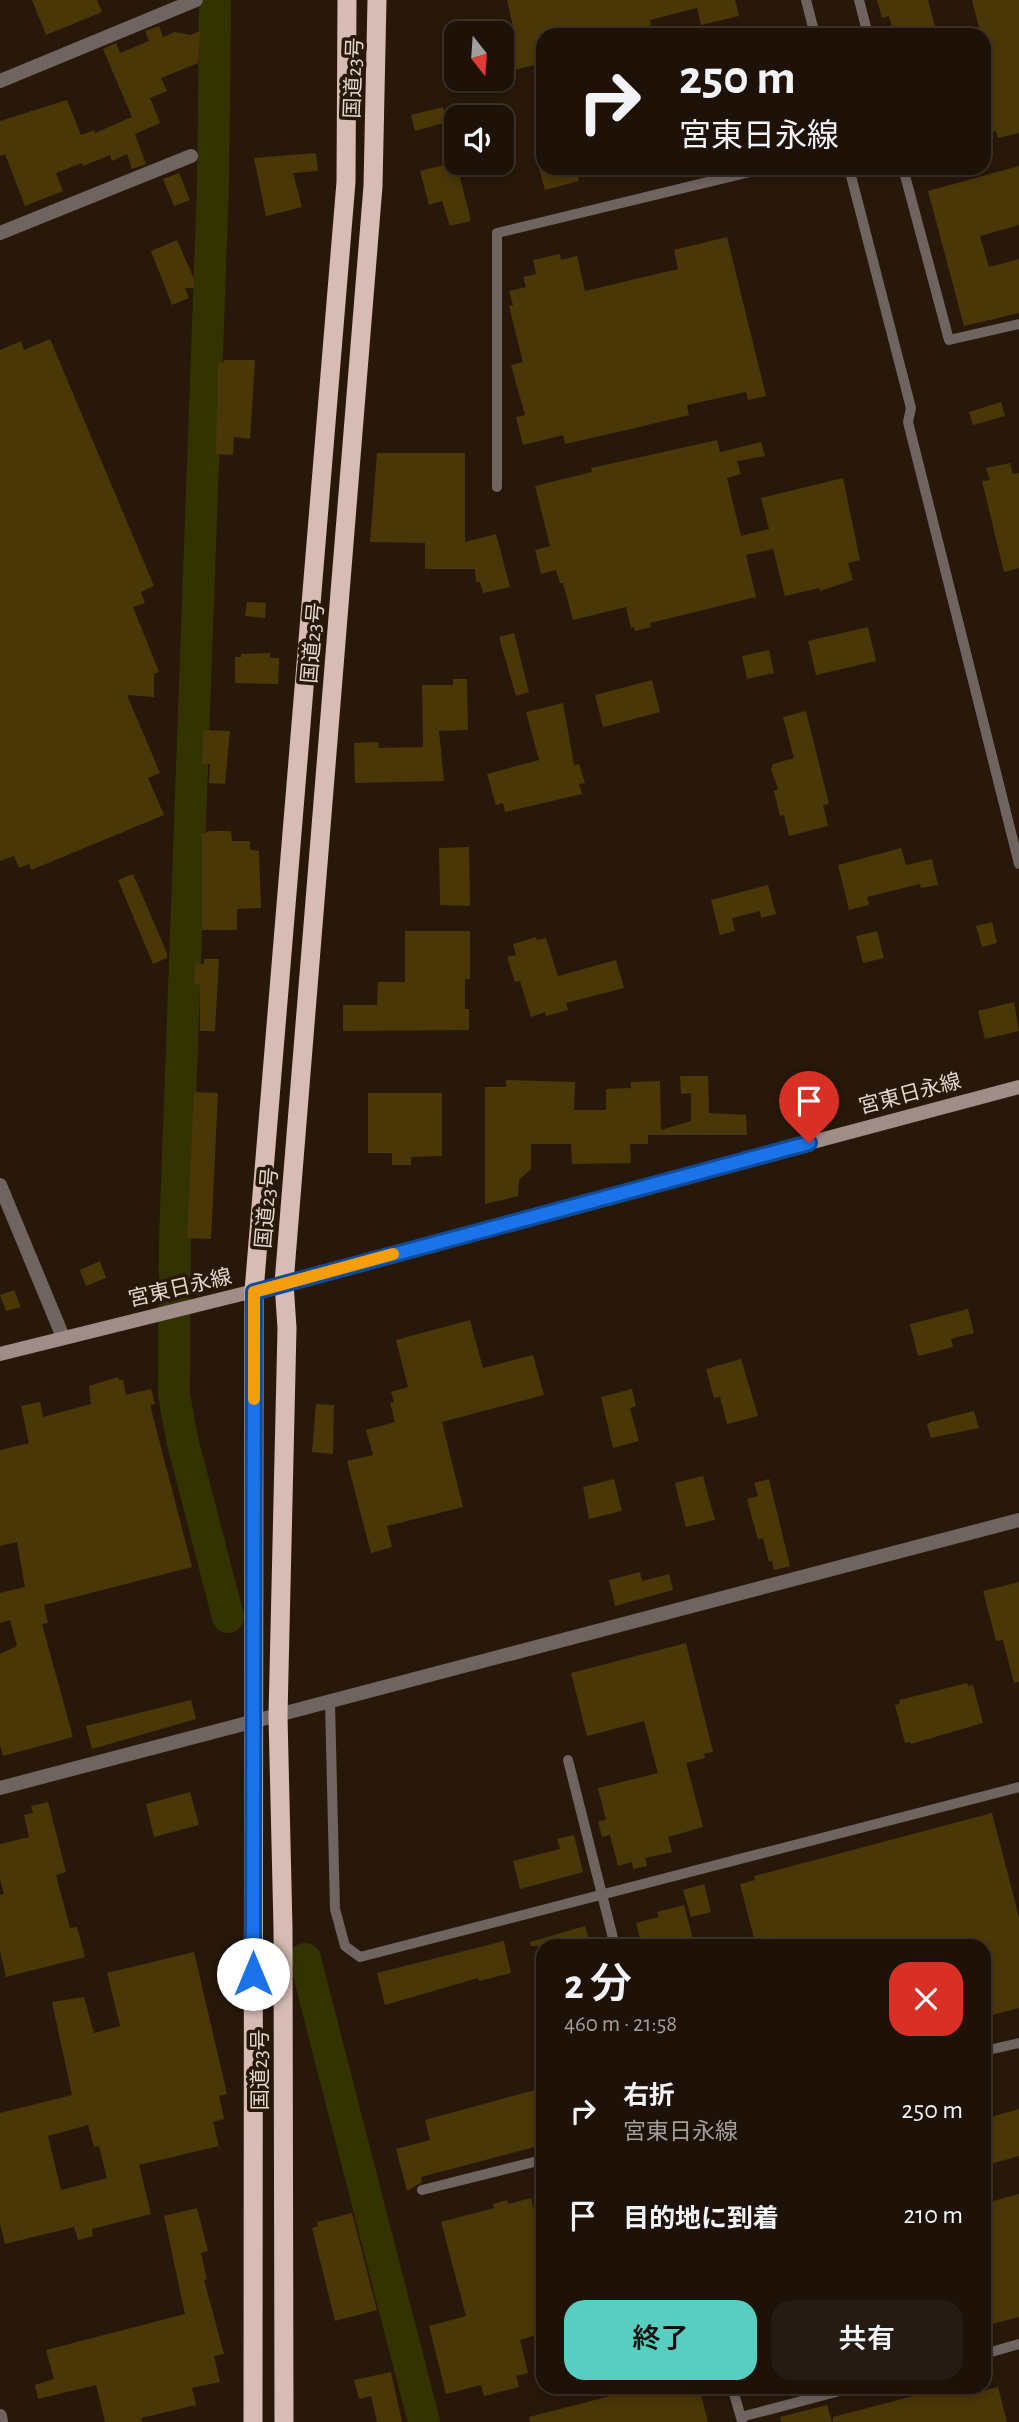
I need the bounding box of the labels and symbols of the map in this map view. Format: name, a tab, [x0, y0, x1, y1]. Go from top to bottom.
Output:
north arrow	[444, 21, 514, 91]
street label: 国道23号	[341, 37, 366, 119]
street label: 国道23号	[298, 602, 327, 684]
street label: 宮東日永線	[856, 1069, 963, 1118]
pin	[779, 1071, 839, 1143]
street label: 国道23号	[252, 1167, 281, 1249]
street label: 宮東日永線	[126, 1265, 234, 1310]
position arrow	[216, 1937, 290, 2011]
street label: 国道23号	[249, 2029, 271, 2111]

